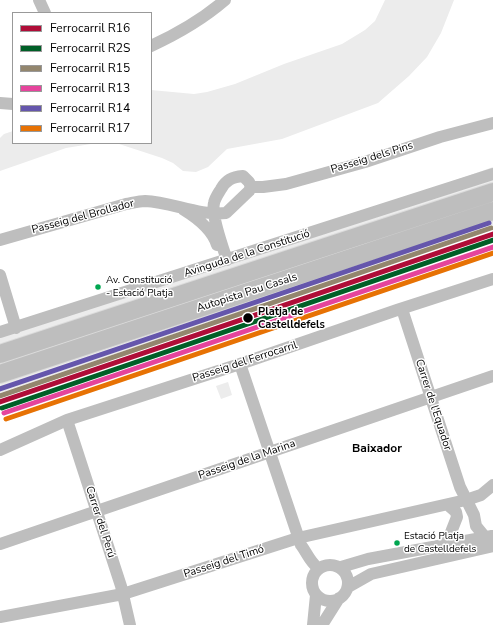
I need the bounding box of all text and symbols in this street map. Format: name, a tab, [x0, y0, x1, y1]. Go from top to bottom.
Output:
legend	[12, 12, 152, 144]
text: Ferrocarril R16	[50, 20, 130, 36]
text: Ferrocarril R2S	[50, 40, 130, 56]
text: Ferrocarril R15	[50, 60, 130, 76]
text: Ferrocarril R13	[50, 80, 130, 96]
text: Ferrocarril R14	[50, 100, 130, 116]
text: Ferrocarril R17	[50, 120, 130, 136]
street label: Passeig dels Pins	[329, 139, 415, 177]
street label: Passeig del Brollador	[30, 197, 136, 237]
street label: Avinguda de la Constitució	[182, 227, 312, 281]
street label: Autopista Pau Casals	[195, 270, 299, 316]
place label: Av. Constitució - Estació Platja	[106, 275, 173, 298]
marker: Av. Constitució - Estació Platja	[93, 282, 103, 292]
place label: Platja de Castelldefels	[258, 305, 325, 331]
marker: Platja de Castelldefels	[241, 311, 255, 325]
street label: Passeig del Ferrocarril	[191, 339, 299, 385]
street label: Carrer de l'Equador	[412, 358, 454, 452]
street label: Passeig de la Marina	[197, 437, 297, 483]
district label: Baixador	[352, 442, 402, 456]
street label: Carrer del Perú	[82, 485, 118, 559]
place label: Estació Platja de Castelldefels	[404, 531, 476, 554]
marker: Estació Platja de Castelldefels	[392, 538, 402, 548]
street label: Passeig del Timó	[182, 543, 266, 581]

